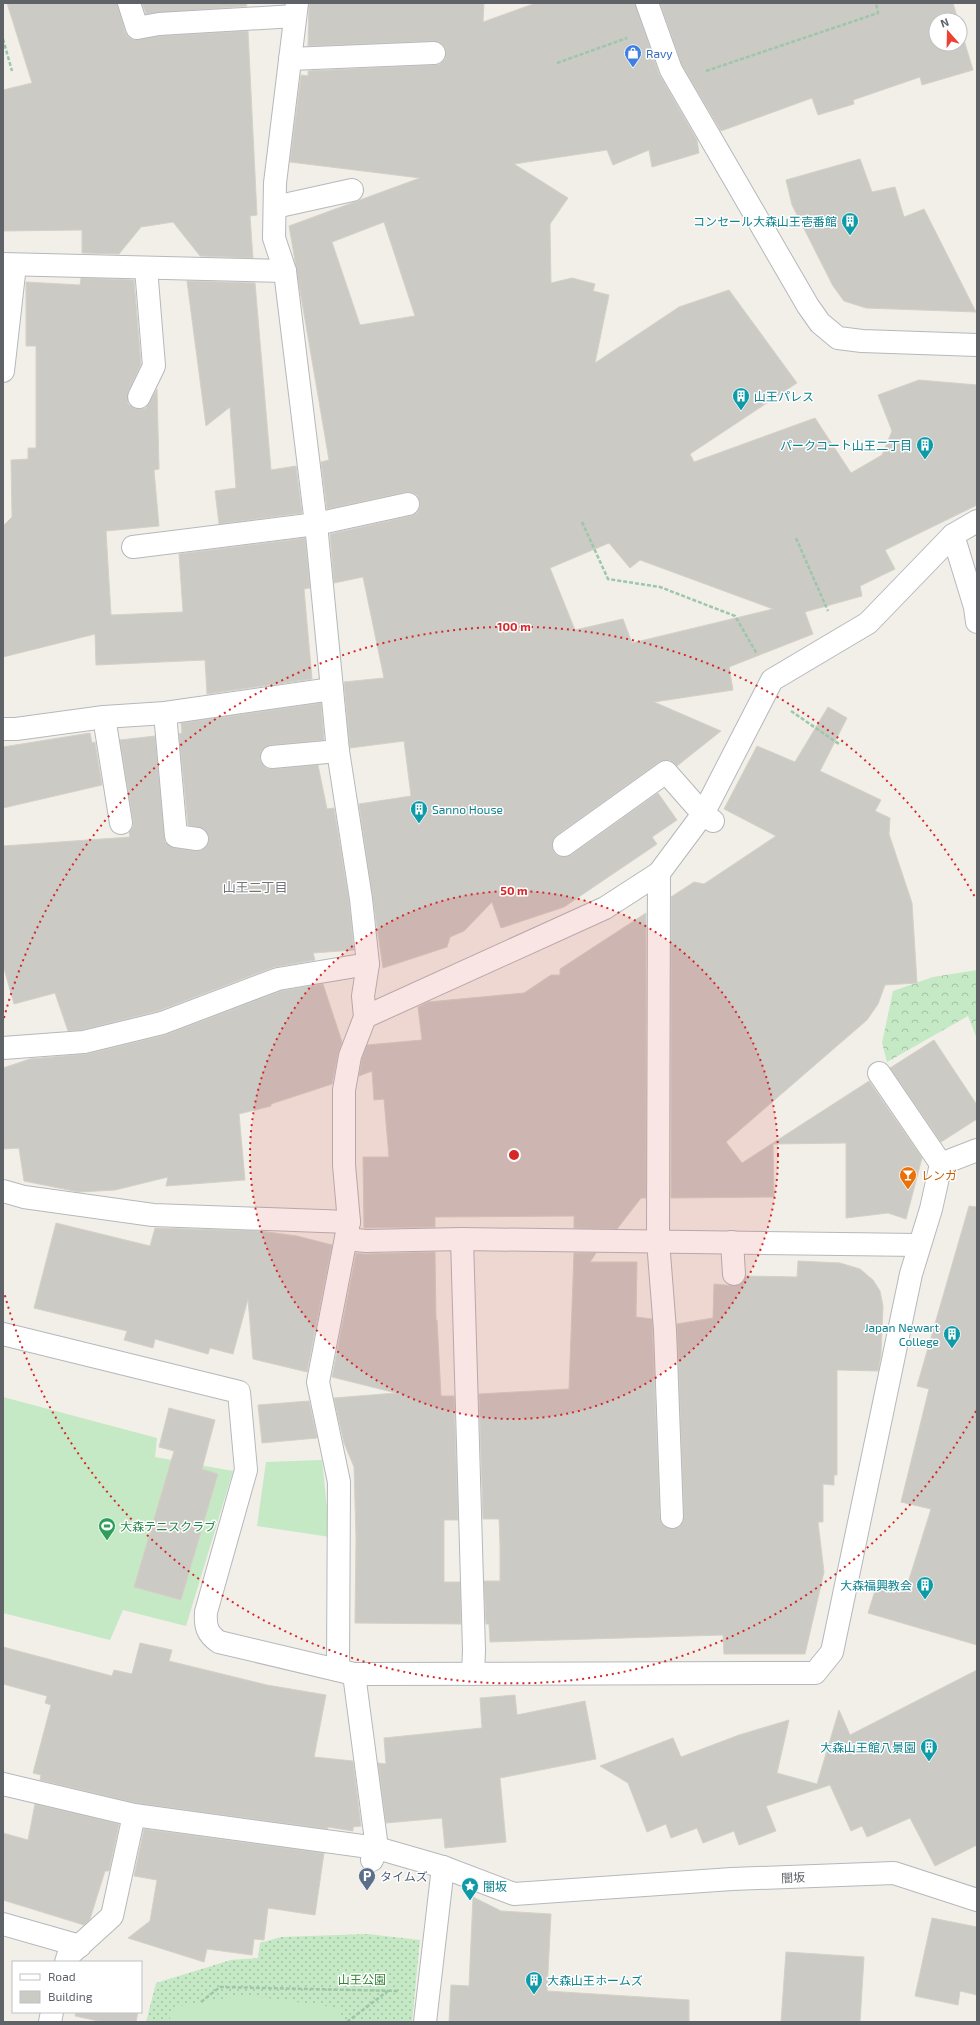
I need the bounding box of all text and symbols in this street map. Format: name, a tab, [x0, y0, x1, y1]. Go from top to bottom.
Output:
north arrow	[928, 12, 968, 52]
text: N	[938, 15, 950, 30]
shop icon: Ravy	[623, 43, 643, 68]
place label: Ravy	[646, 46, 673, 60]
building icon: コンセール大森山王壱番館	[840, 211, 860, 236]
place label: コンセール大森山王壱番館	[693, 214, 837, 228]
building icon: 山王パレス	[731, 386, 751, 411]
place label: 山王パレス	[754, 389, 814, 403]
building icon: パークコート山王二丁目	[915, 435, 935, 460]
place label: パークコート山王二丁目	[780, 438, 912, 452]
text: 100 m	[497, 619, 531, 633]
building icon: Sanno House	[409, 799, 429, 824]
place label: Sanno House	[432, 802, 503, 816]
district label: 山王二丁目	[222, 879, 288, 895]
text: 50 m	[500, 883, 528, 897]
centre of rings	[507, 1148, 521, 1162]
bar icon: レンガ	[898, 1165, 918, 1190]
place label: レンガ	[921, 1168, 957, 1182]
place label: Japan Newart College	[864, 1320, 939, 1348]
building icon: Japan Newart College	[942, 1324, 962, 1349]
sports icon: 大森テニスクラブ	[97, 1516, 117, 1541]
place label: 大森テニスクラブ	[120, 1519, 216, 1533]
building icon: 大森福興教会	[915, 1575, 935, 1600]
place label: 大森福興教会	[840, 1578, 912, 1592]
building icon: 大森山王館八景園	[919, 1737, 939, 1762]
place label: 大森山王館八景園	[820, 1740, 916, 1754]
parking icon: タイムズ	[357, 1866, 377, 1891]
place label: タイムズ	[380, 1869, 428, 1883]
street label: 闇坂	[781, 1870, 805, 1884]
place icon: 闇坂	[460, 1876, 480, 1901]
place label: 闇坂	[483, 1879, 507, 1893]
legend	[12, 1961, 142, 2013]
text: Road	[48, 1969, 76, 1983]
building icon: 大森山王ホームズ	[524, 1970, 544, 1995]
park label: 山王公園	[338, 1972, 386, 1986]
place label: 大森山王ホームズ	[547, 1973, 643, 1987]
text: Building	[48, 1989, 93, 2003]

